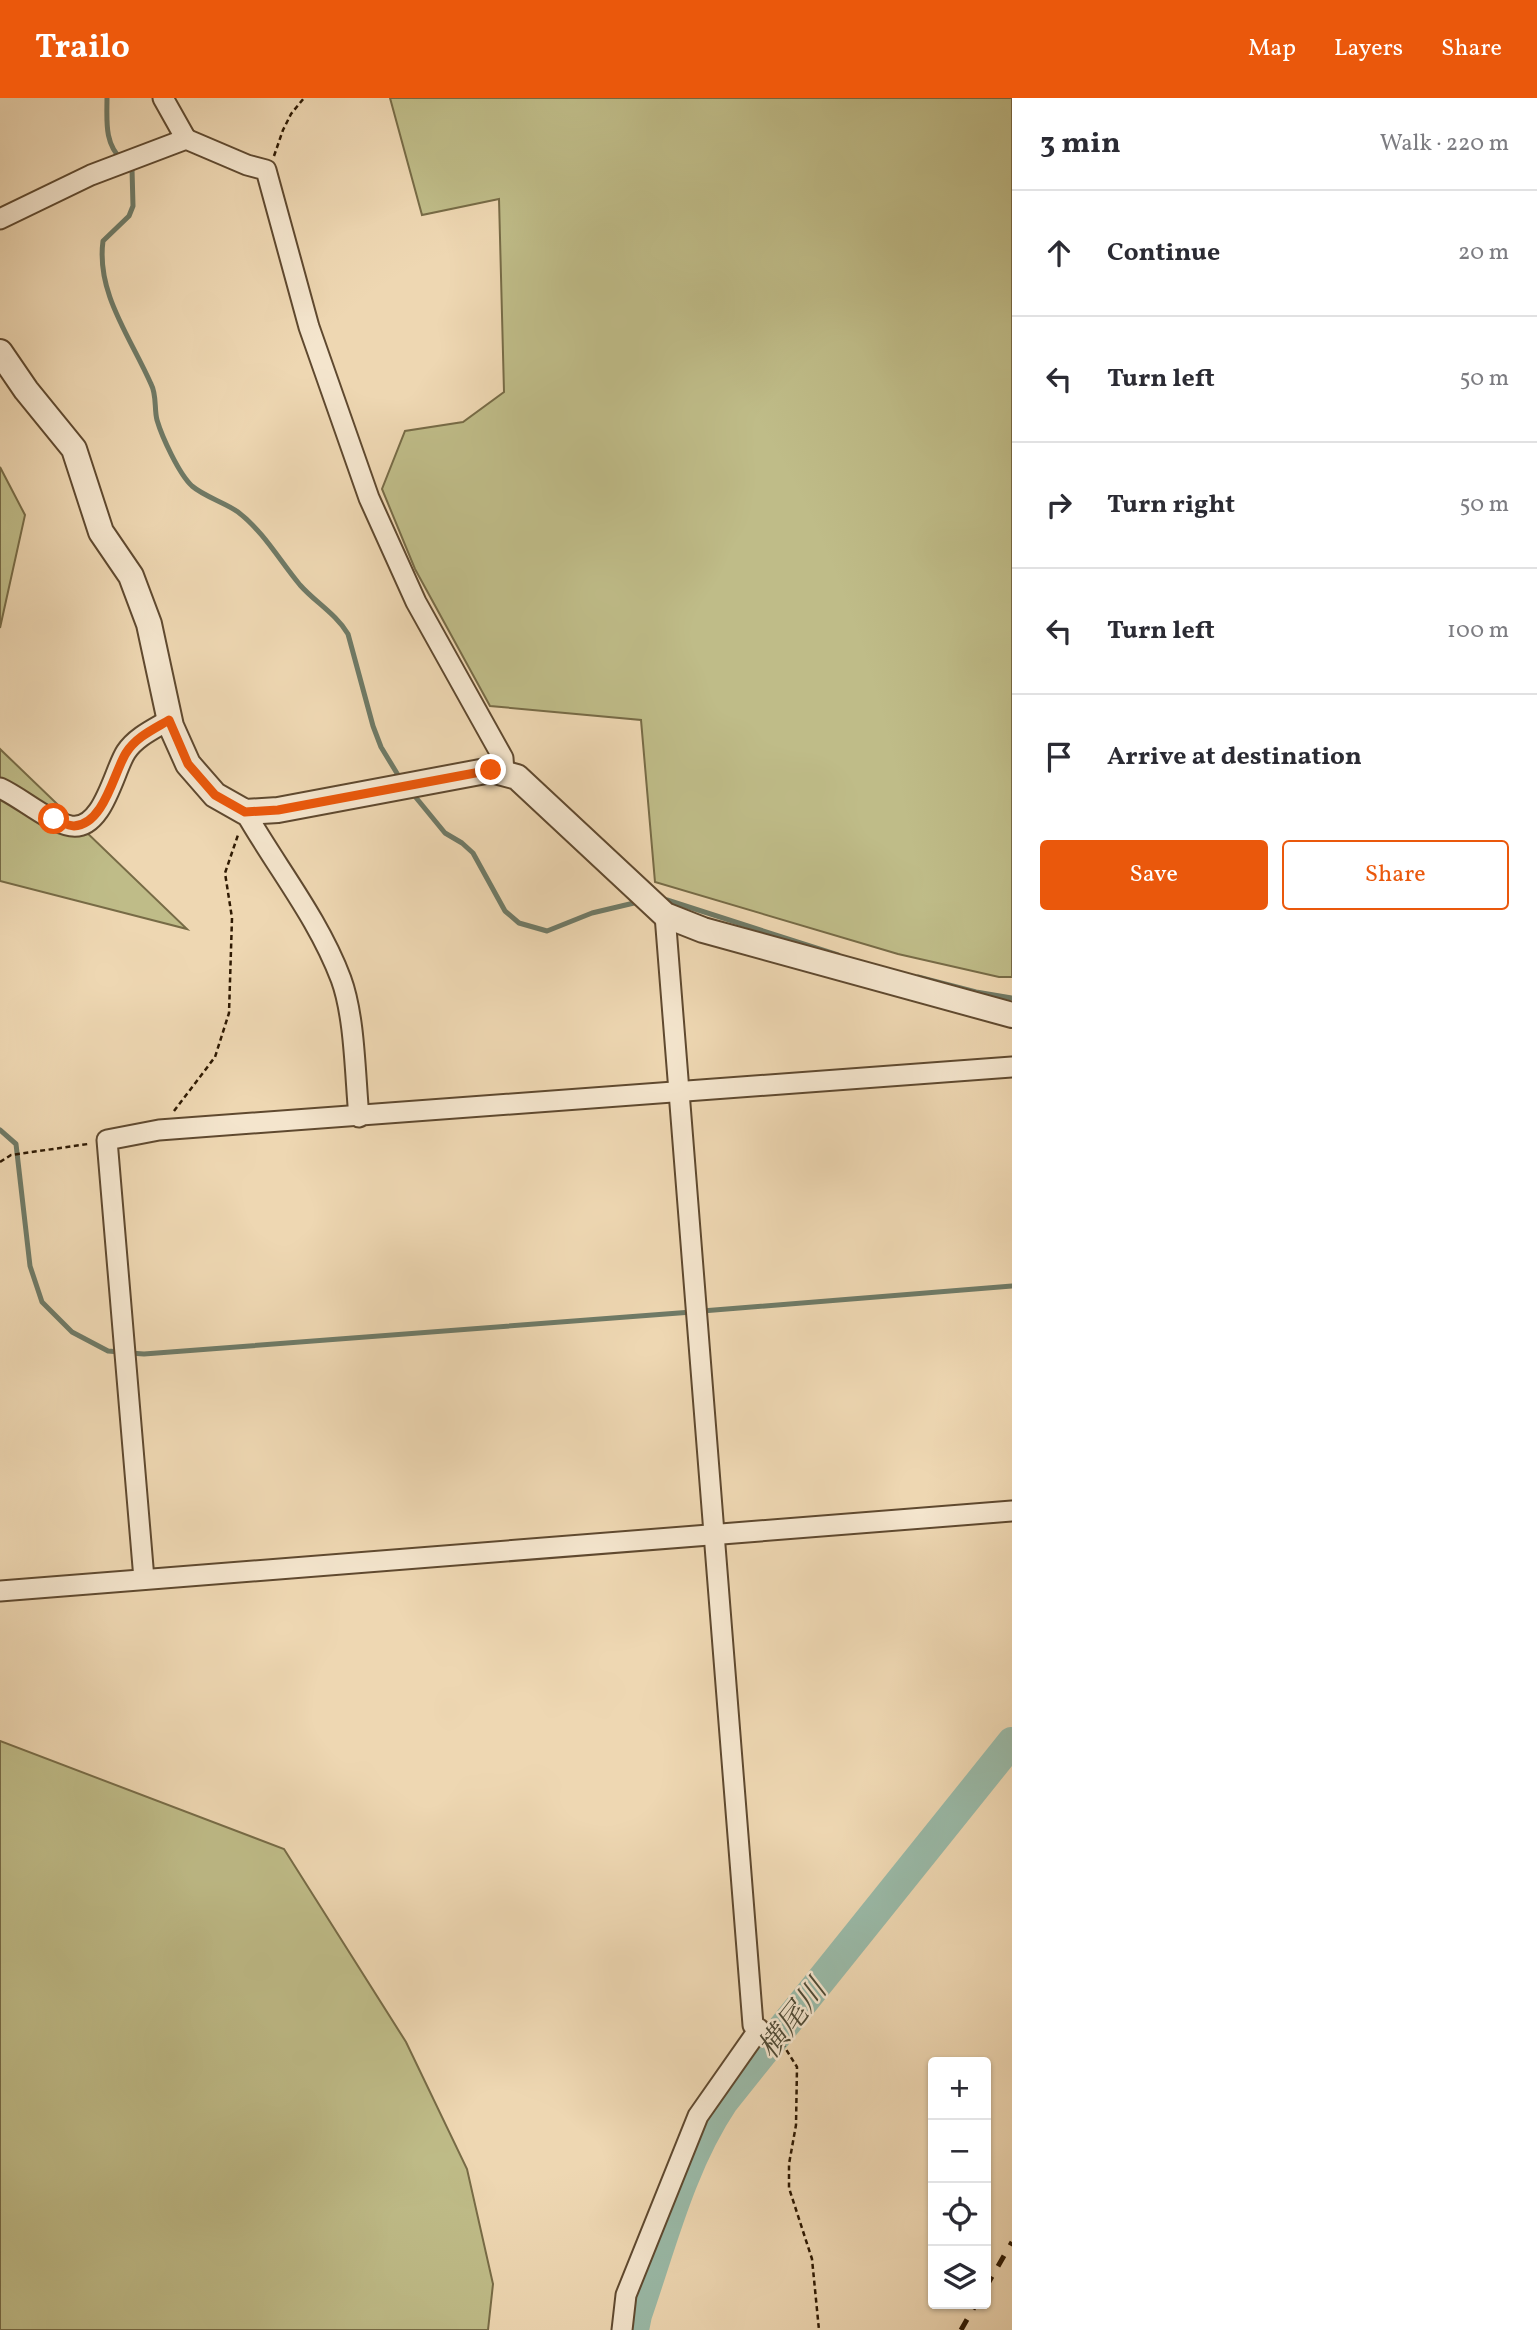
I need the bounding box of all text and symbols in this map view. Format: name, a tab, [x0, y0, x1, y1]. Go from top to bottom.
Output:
text: Trailo	[35, 26, 130, 72]
text: Map	[1248, 32, 1296, 66]
text: Layers	[1334, 32, 1403, 66]
text: Share	[1441, 32, 1502, 66]
text: 3 min	[1040, 123, 1121, 165]
text: Walk · 220 m	[1380, 128, 1509, 160]
icon: ahead	[1040, 234, 1078, 272]
text: Continue	[1107, 235, 1220, 271]
text: 20 m	[1458, 237, 1509, 269]
icon: left	[1040, 360, 1078, 398]
text: Turn left	[1107, 361, 1215, 397]
text: 50 m	[1460, 363, 1509, 395]
icon: right	[1040, 486, 1078, 524]
text: Turn right	[1107, 487, 1235, 523]
text: 50 m	[1460, 489, 1509, 521]
icon: left	[1040, 612, 1078, 650]
text: Turn left	[1107, 613, 1215, 649]
text: 100 m	[1447, 615, 1509, 647]
icon: arrive	[1040, 738, 1078, 776]
text: Arrive at destination	[1107, 739, 1362, 775]
route end	[475, 754, 506, 785]
route start	[38, 803, 69, 834]
button: Save	[1040, 840, 1268, 910]
button: Share	[1282, 840, 1509, 910]
water label: 横尾川	[749, 1969, 840, 2069]
map controls	[928, 2057, 991, 2309]
button: +	[928, 2057, 991, 2120]
button: −	[928, 2120, 991, 2183]
button: locate	[928, 2183, 991, 2246]
button: layers	[928, 2246, 991, 2309]

